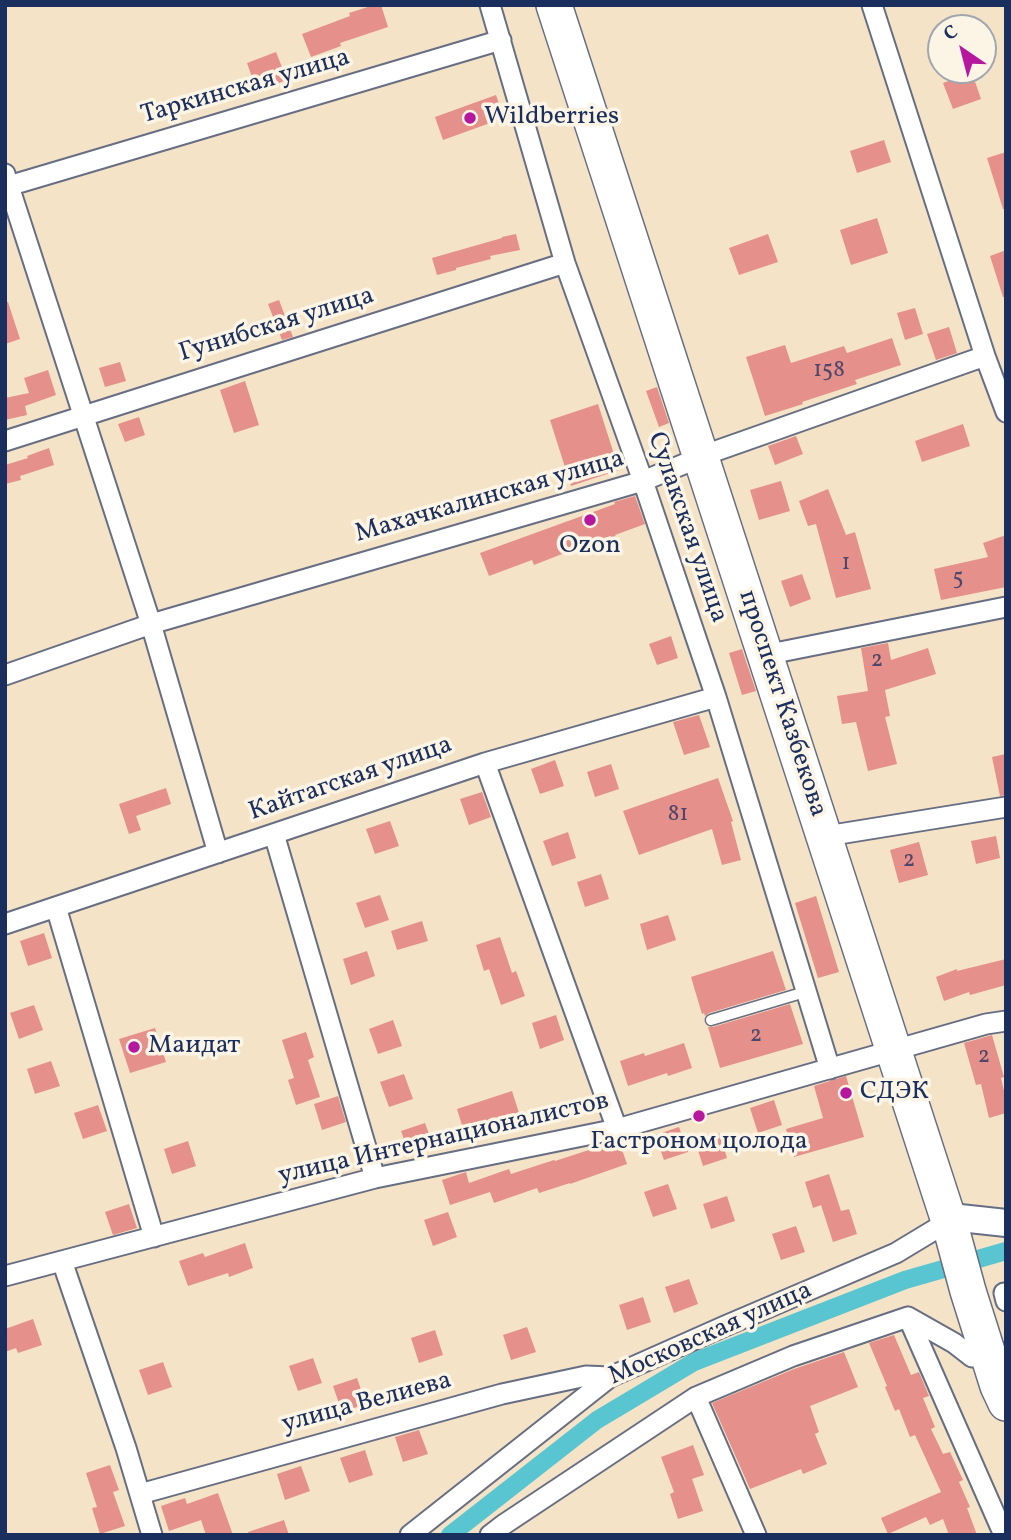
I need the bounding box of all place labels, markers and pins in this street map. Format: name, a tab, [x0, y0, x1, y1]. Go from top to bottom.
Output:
place label: Wildberries	[484, 102, 619, 134]
marker: Wildberries	[462, 110, 478, 126]
marker: Ozon	[582, 512, 598, 528]
place label: Ozon	[559, 531, 621, 563]
place label: Маидат	[148, 1031, 241, 1063]
marker: Маидат	[126, 1039, 142, 1055]
place label: СДЭК	[860, 1077, 929, 1109]
marker: СДЭК	[838, 1085, 854, 1101]
marker: Гастроном цолода	[691, 1108, 707, 1124]
place label: Гастроном цолода	[590, 1127, 808, 1159]

